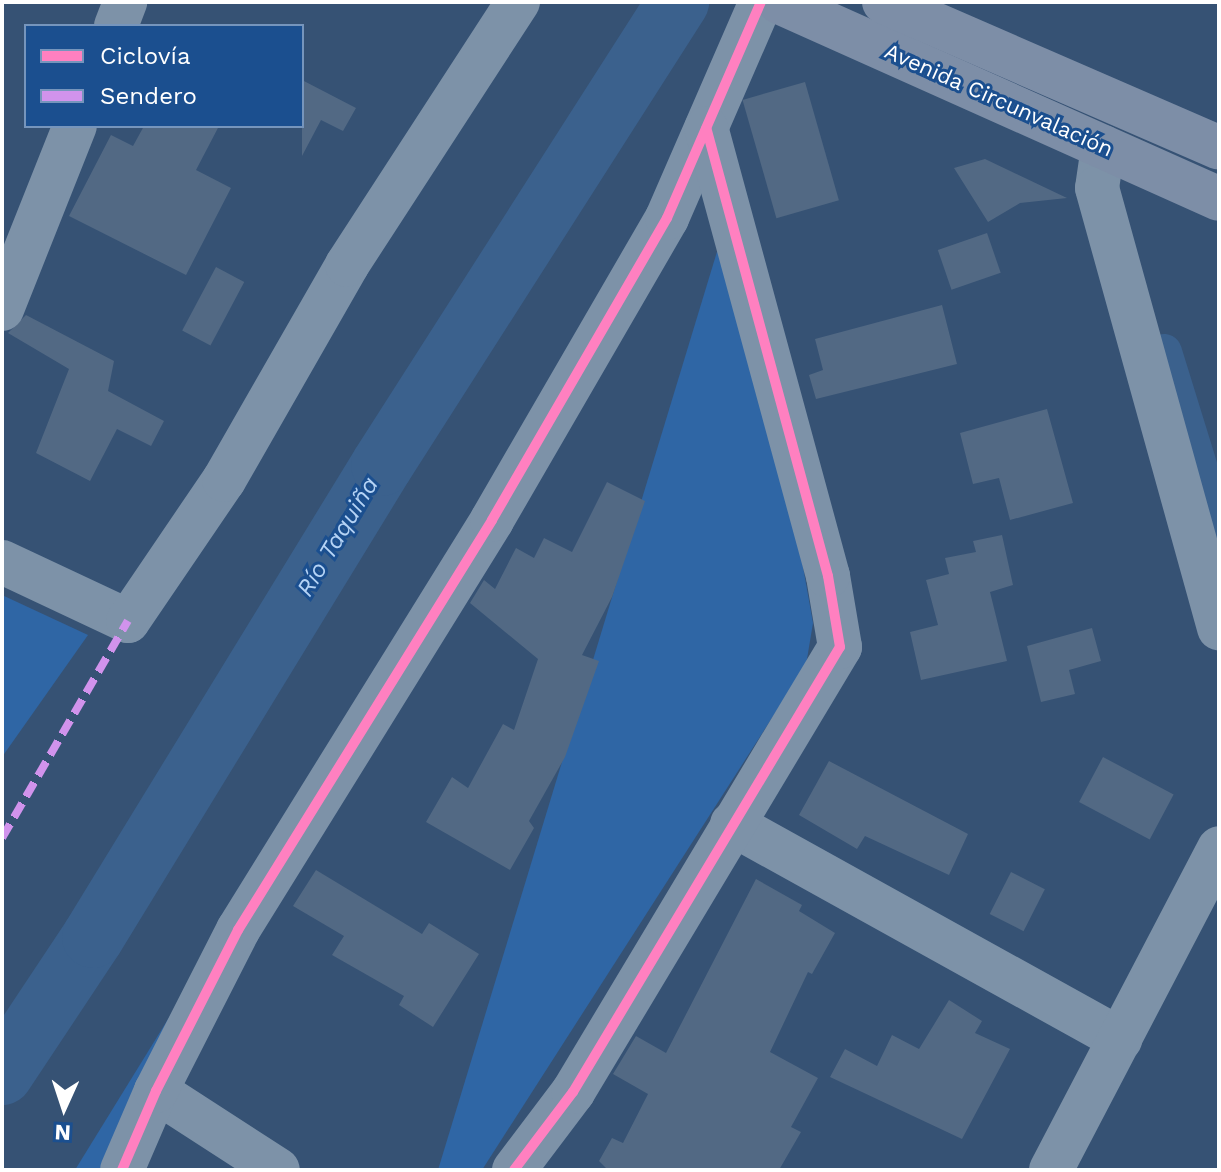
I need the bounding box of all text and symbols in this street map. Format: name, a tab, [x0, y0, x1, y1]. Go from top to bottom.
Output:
legend	[24, 24, 304, 128]
street label: Avenida Circunvalación	[880, 38, 1118, 162]
text: Ciclovía	[100, 42, 190, 70]
text: Sendero	[100, 82, 197, 110]
water label: Río Taquiña	[291, 472, 385, 602]
north arrow	[24, 1068, 104, 1148]
text: N	[54, 1120, 72, 1145]

